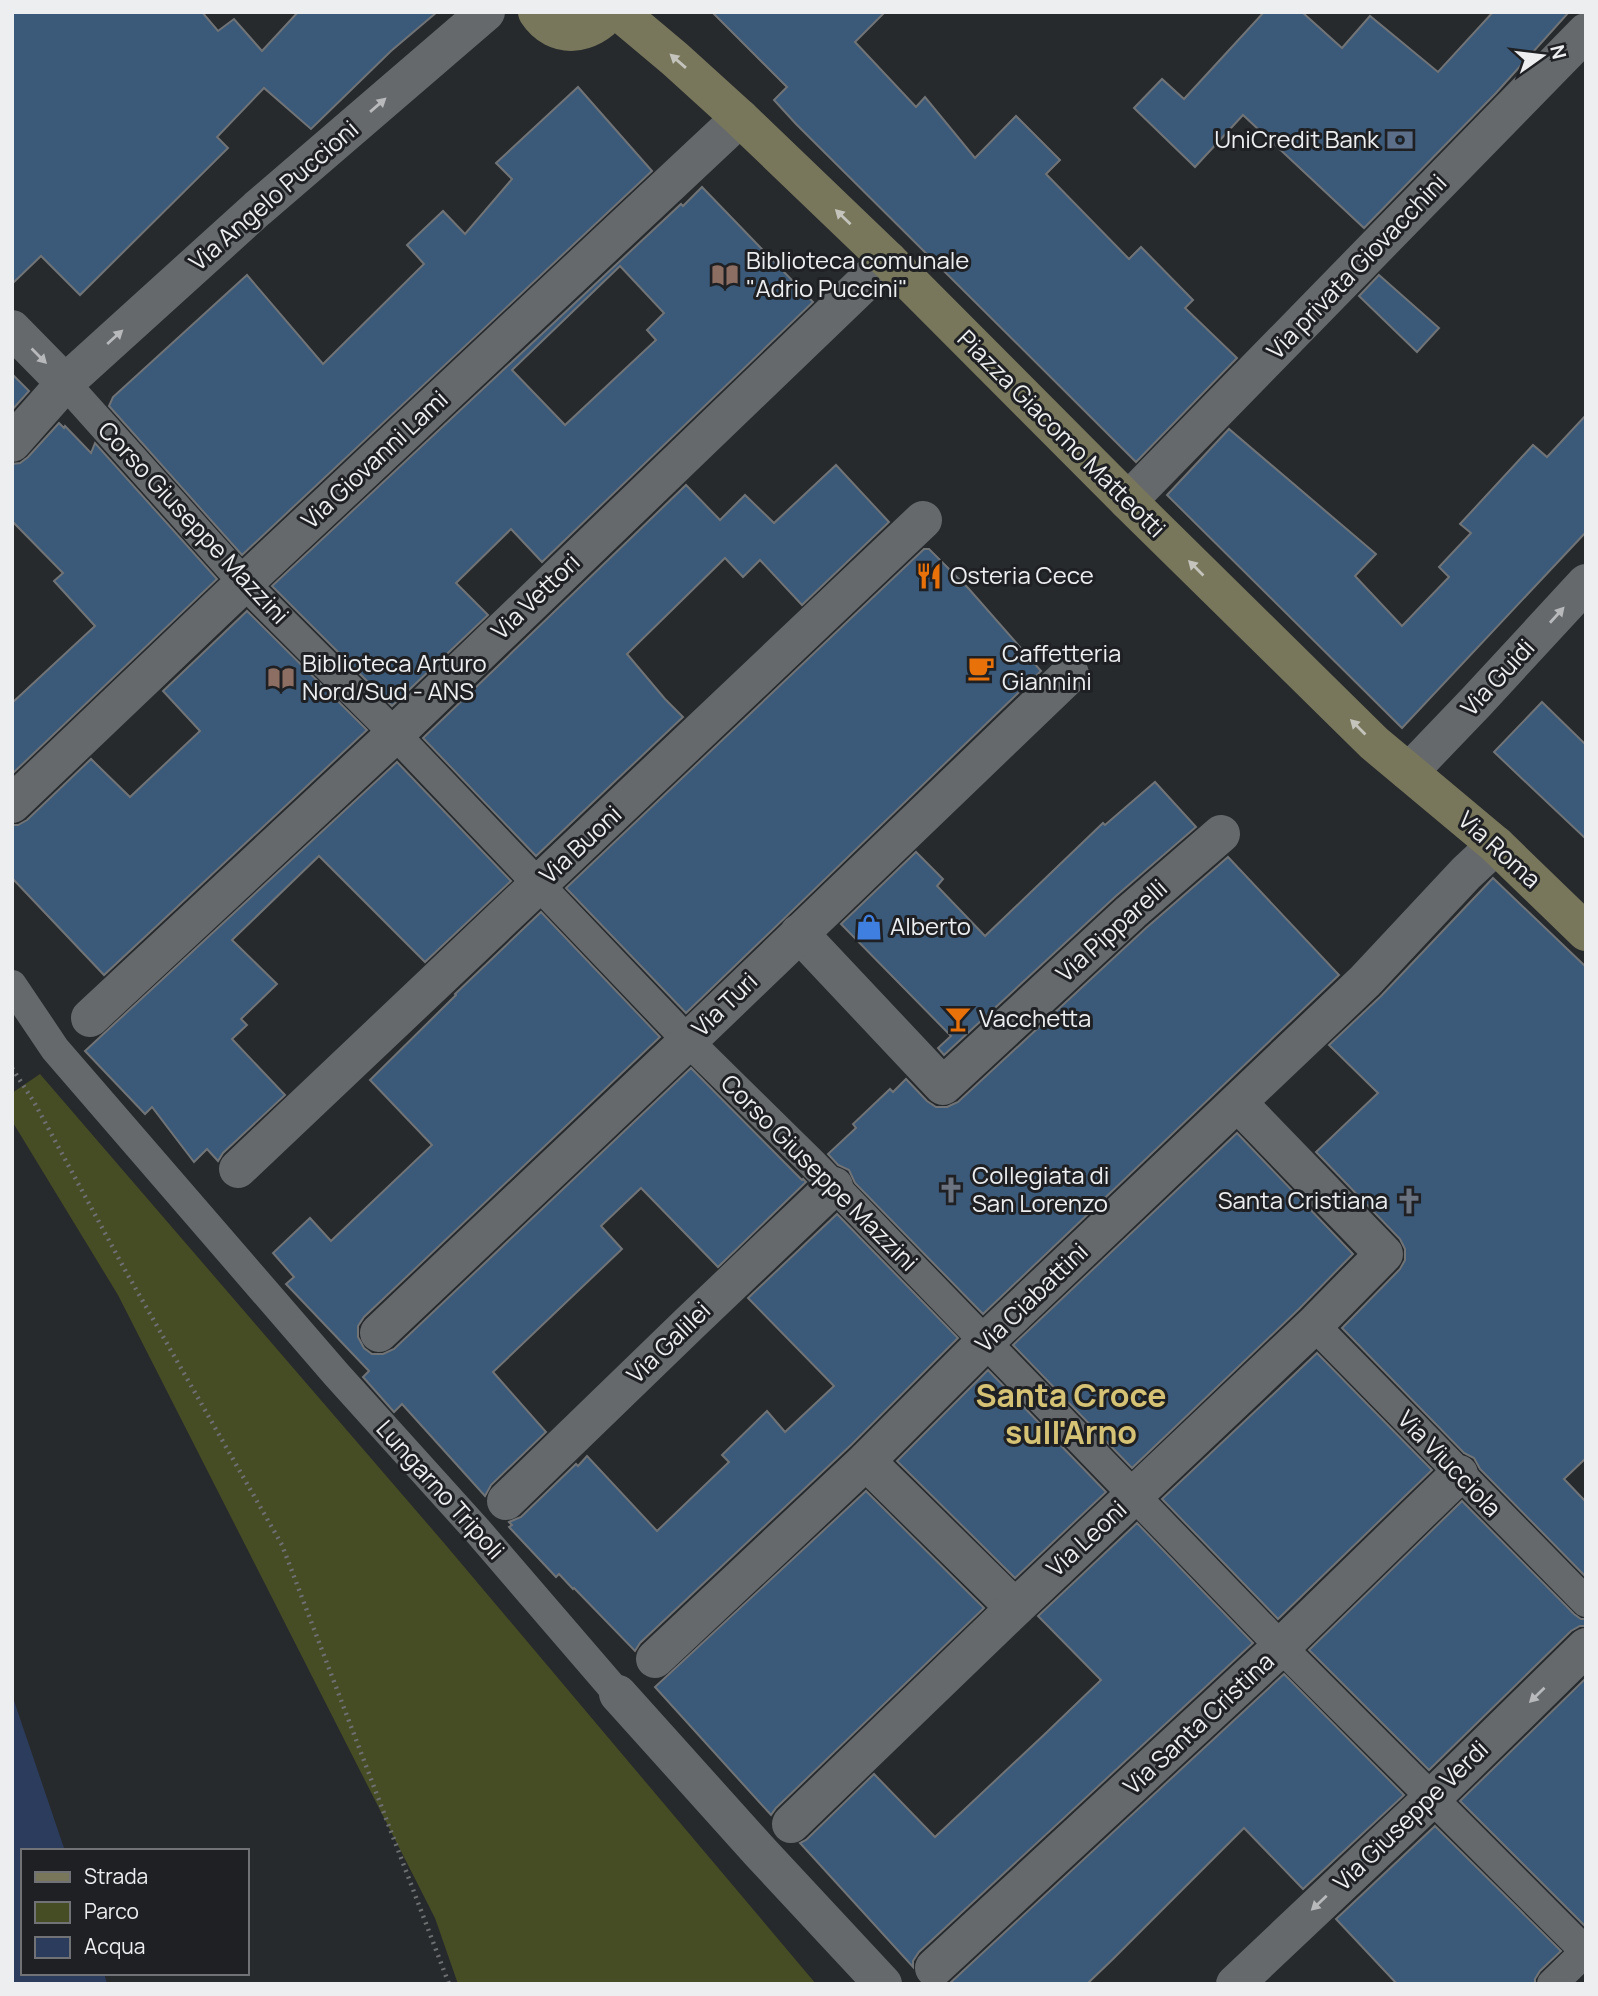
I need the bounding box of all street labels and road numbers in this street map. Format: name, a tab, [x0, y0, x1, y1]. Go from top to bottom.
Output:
street label: Via Angelo Puccioni	[181, 112, 365, 278]
street label: Via privata Giovacchini	[1259, 166, 1453, 366]
street label: Piazza Giacomo Matteotti	[951, 322, 1173, 544]
street label: Via Giovanni Lami	[294, 382, 454, 536]
street label: Corso Giuseppe Mazzini	[91, 414, 297, 630]
street label: Via Vettori	[484, 545, 586, 646]
street label: Via Guidi	[1453, 631, 1541, 723]
street label: Via Buoni	[532, 797, 628, 890]
street label: Via Roma	[1452, 803, 1548, 895]
street label: Via Pipparelli	[1048, 871, 1174, 989]
street label: Via Turi	[684, 964, 764, 1043]
street label: Corso Giuseppe Mazzini	[714, 1066, 926, 1278]
street label: Via Ciabattini	[967, 1235, 1094, 1359]
street label: Via Galilei	[619, 1294, 717, 1390]
street label: Via Viucciola	[1391, 1403, 1509, 1523]
street label: Lungarno Tripoli	[370, 1412, 513, 1566]
street label: Via Leoni	[1039, 1492, 1133, 1583]
street label: Via Santa Cristina	[1116, 1644, 1280, 1801]
street label: Via Giuseppe Verdi	[1325, 1732, 1495, 1897]

